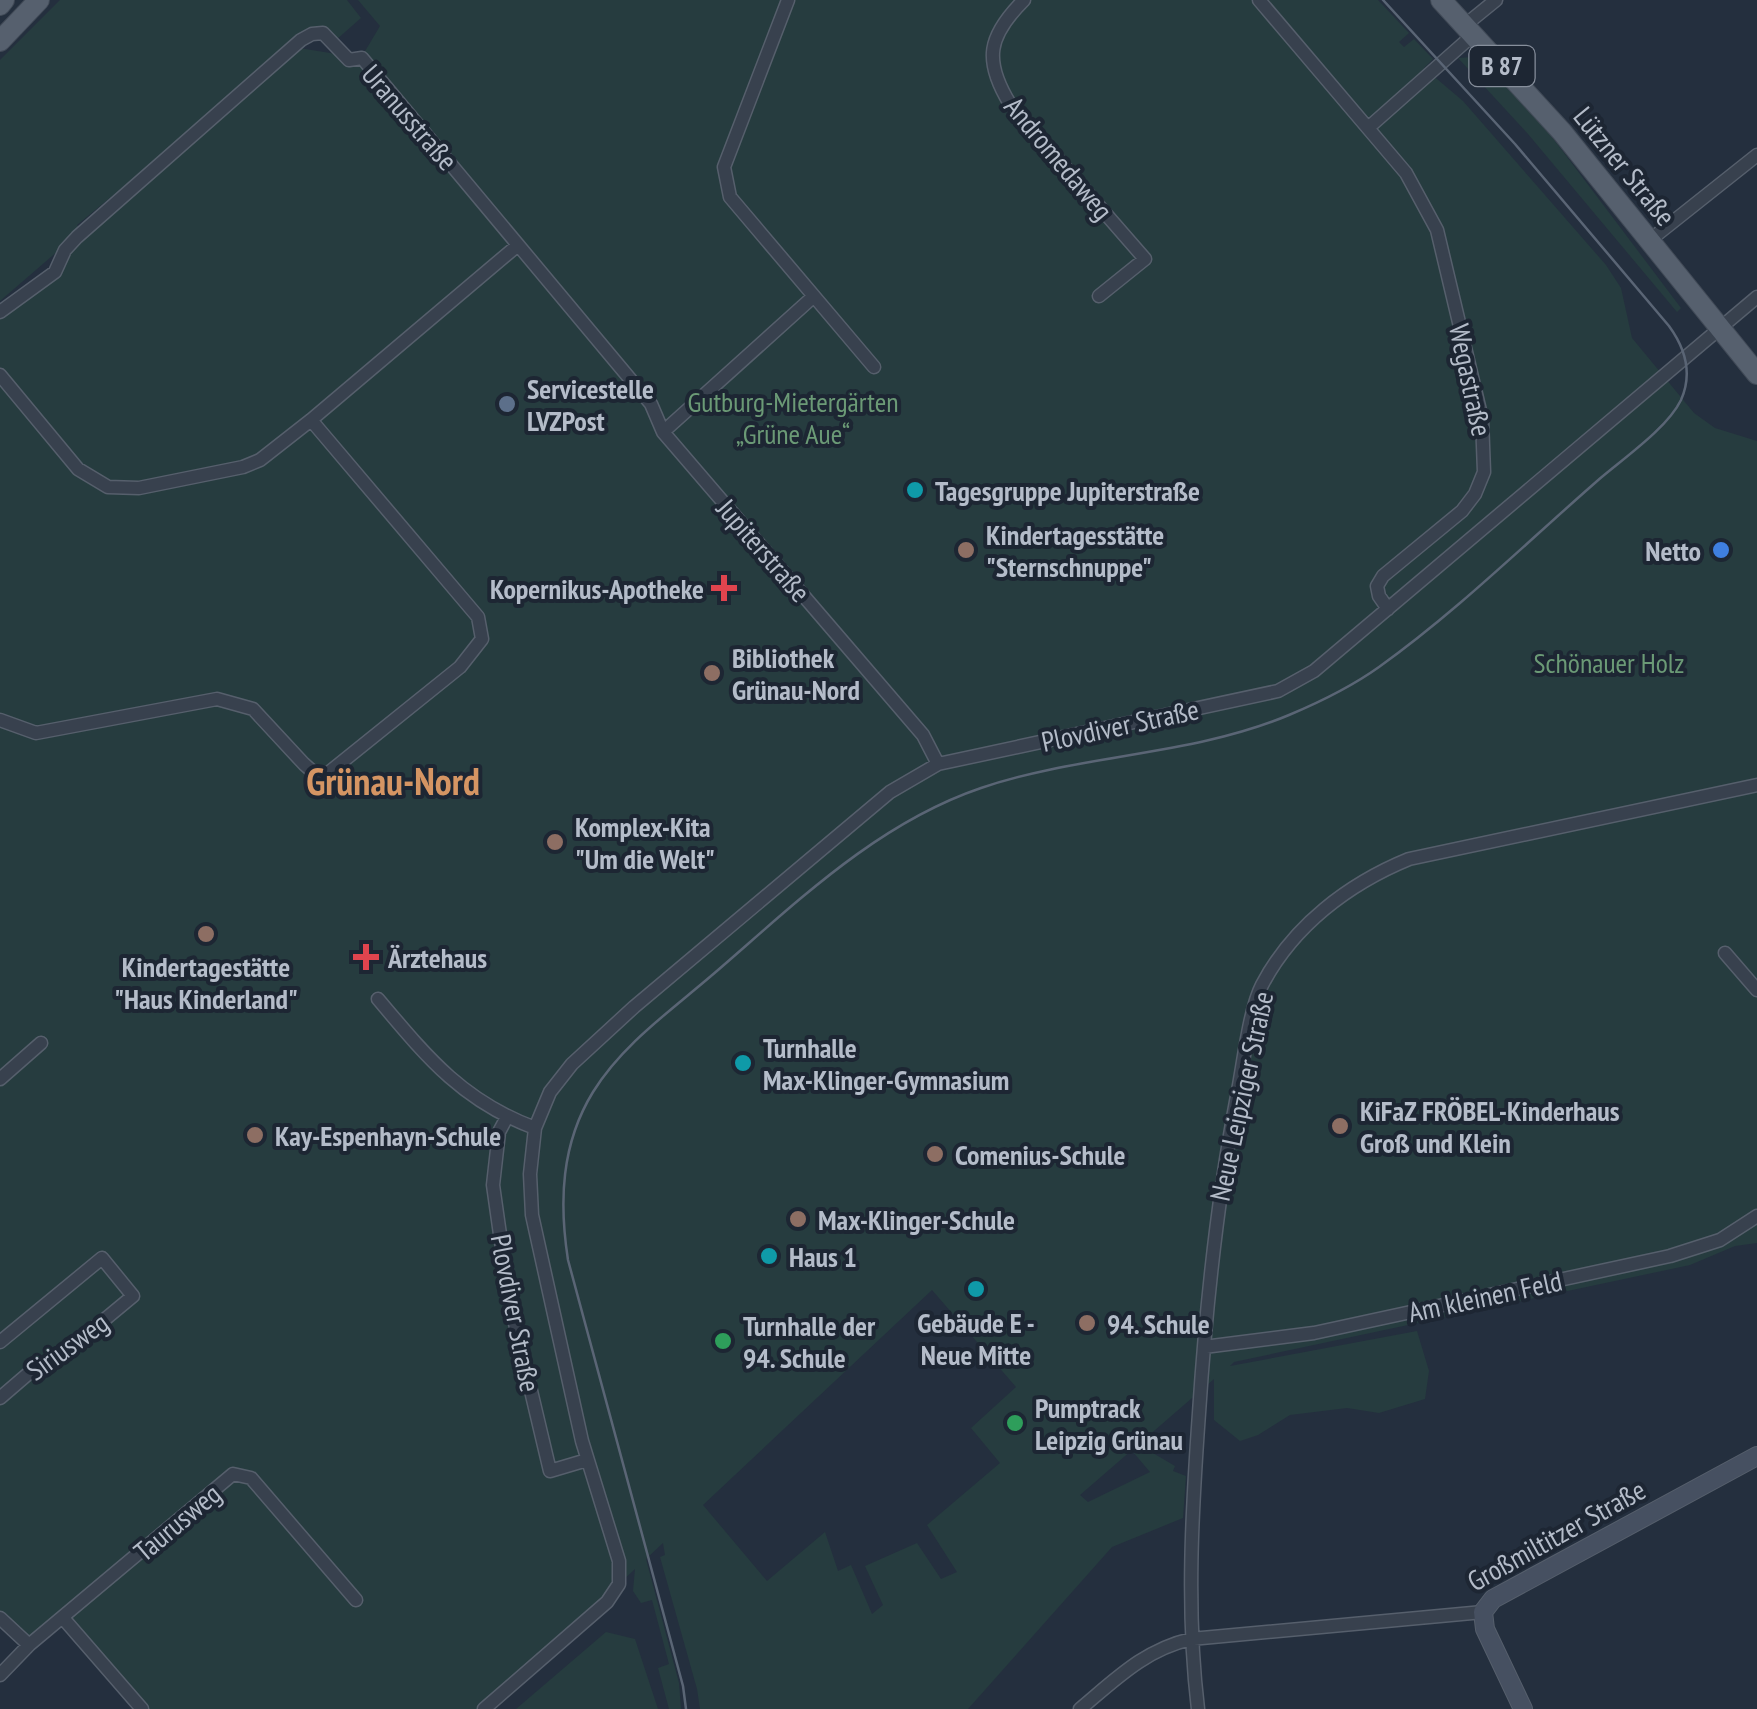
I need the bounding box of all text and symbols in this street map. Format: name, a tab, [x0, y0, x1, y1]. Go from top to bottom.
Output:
road number: B 87	[1470, 46, 1534, 86]
street label: Uranusstraße	[354, 56, 466, 178]
street label: Andromedaweg	[997, 89, 1121, 227]
street label: Lützner Straße	[1566, 99, 1684, 233]
street label: Wegastraße	[1441, 321, 1501, 439]
place label: Servicestelle LVZPost	[527, 370, 654, 439]
park label: Gutburg-Mietergärten „Grüne Aue“	[687, 383, 899, 452]
marker: Servicestelle LVZPost	[496, 393, 518, 415]
place label: Tagesgruppe Jupiterstraße	[935, 472, 1200, 509]
marker: Tagesgruppe Jupiterstraße	[904, 479, 926, 501]
street label: Jupiterstraße	[708, 490, 819, 609]
place label: Kindertagesstätte "Sternschnuppe"	[986, 516, 1164, 585]
place label: Netto	[1645, 532, 1701, 569]
marker: Kindertagesstätte "Sternschnuppe"	[955, 539, 977, 561]
marker: Netto	[1710, 539, 1732, 561]
place label: Kopernikus-Apotheke	[490, 570, 704, 607]
marker: Kopernikus-Apotheke	[713, 577, 735, 599]
place label: Bibliothek Grünau-Nord	[732, 639, 860, 708]
park label: Schönauer Holz	[1534, 644, 1684, 681]
marker: Bibliothek Grünau-Nord	[701, 662, 723, 684]
street label: Plovdiver Straße	[1038, 690, 1202, 760]
district label: Grünau-Nord	[306, 756, 480, 805]
place label: Komplex-Kita "Um die Welt"	[575, 808, 715, 877]
marker: Komplex-Kita "Um die Welt"	[544, 831, 566, 853]
marker: Kindertagestätte "Haus Kinderland"	[195, 923, 217, 945]
place label: Ärztehaus	[387, 939, 487, 976]
marker: Ärztehaus	[353, 944, 379, 970]
place label: Kindertagestätte "Haus Kinderland"	[114, 948, 298, 1017]
street label: Neue Leipziger Straße	[1201, 988, 1281, 1204]
place label: Turnhalle Max-Klinger-Gymnasium	[763, 1029, 1009, 1098]
marker: Turnhalle Max-Klinger-Gymnasium	[732, 1052, 754, 1074]
place label: KiFaZ FRÖBEL-Kinderhaus Groß und Klein	[1360, 1092, 1620, 1161]
marker: KiFaZ FRÖBEL-Kinderhaus Groß und Klein	[1329, 1115, 1351, 1137]
place label: Kay-Espenhayn-Schule	[275, 1117, 501, 1154]
marker: Kay-Espenhayn-Schule	[244, 1124, 266, 1146]
place label: Comenius-Schule	[955, 1136, 1125, 1173]
marker: Comenius-Schule	[924, 1143, 946, 1165]
place label: Max-Klinger-Schule	[818, 1201, 1015, 1238]
marker: Max-Klinger-Schule	[787, 1208, 809, 1230]
street label: Plovdiver Straße	[483, 1231, 549, 1395]
place label: Haus 1	[789, 1238, 857, 1275]
marker: Haus 1	[758, 1245, 780, 1267]
street label: Am kleinen Feld	[1405, 1262, 1565, 1330]
marker: Gebäude E - Neue Mitte	[965, 1278, 987, 1300]
street label: Siriusweg	[18, 1304, 116, 1388]
place label: Gebäude E - Neue Mitte	[917, 1304, 1035, 1373]
place label: 94. Schule	[1107, 1305, 1210, 1342]
place label: Turnhalle der 94. Schule	[743, 1307, 876, 1376]
marker: 94. Schule	[1076, 1312, 1098, 1334]
marker: Turnhalle der 94. Schule	[712, 1330, 734, 1352]
place label: Pumptrack Leipzig Grünau	[1035, 1389, 1183, 1458]
marker: Pumptrack Leipzig Grünau	[1004, 1412, 1026, 1434]
street label: Großmiltitzer Straße	[1460, 1471, 1652, 1599]
street label: Taurusweg	[126, 1475, 228, 1569]

